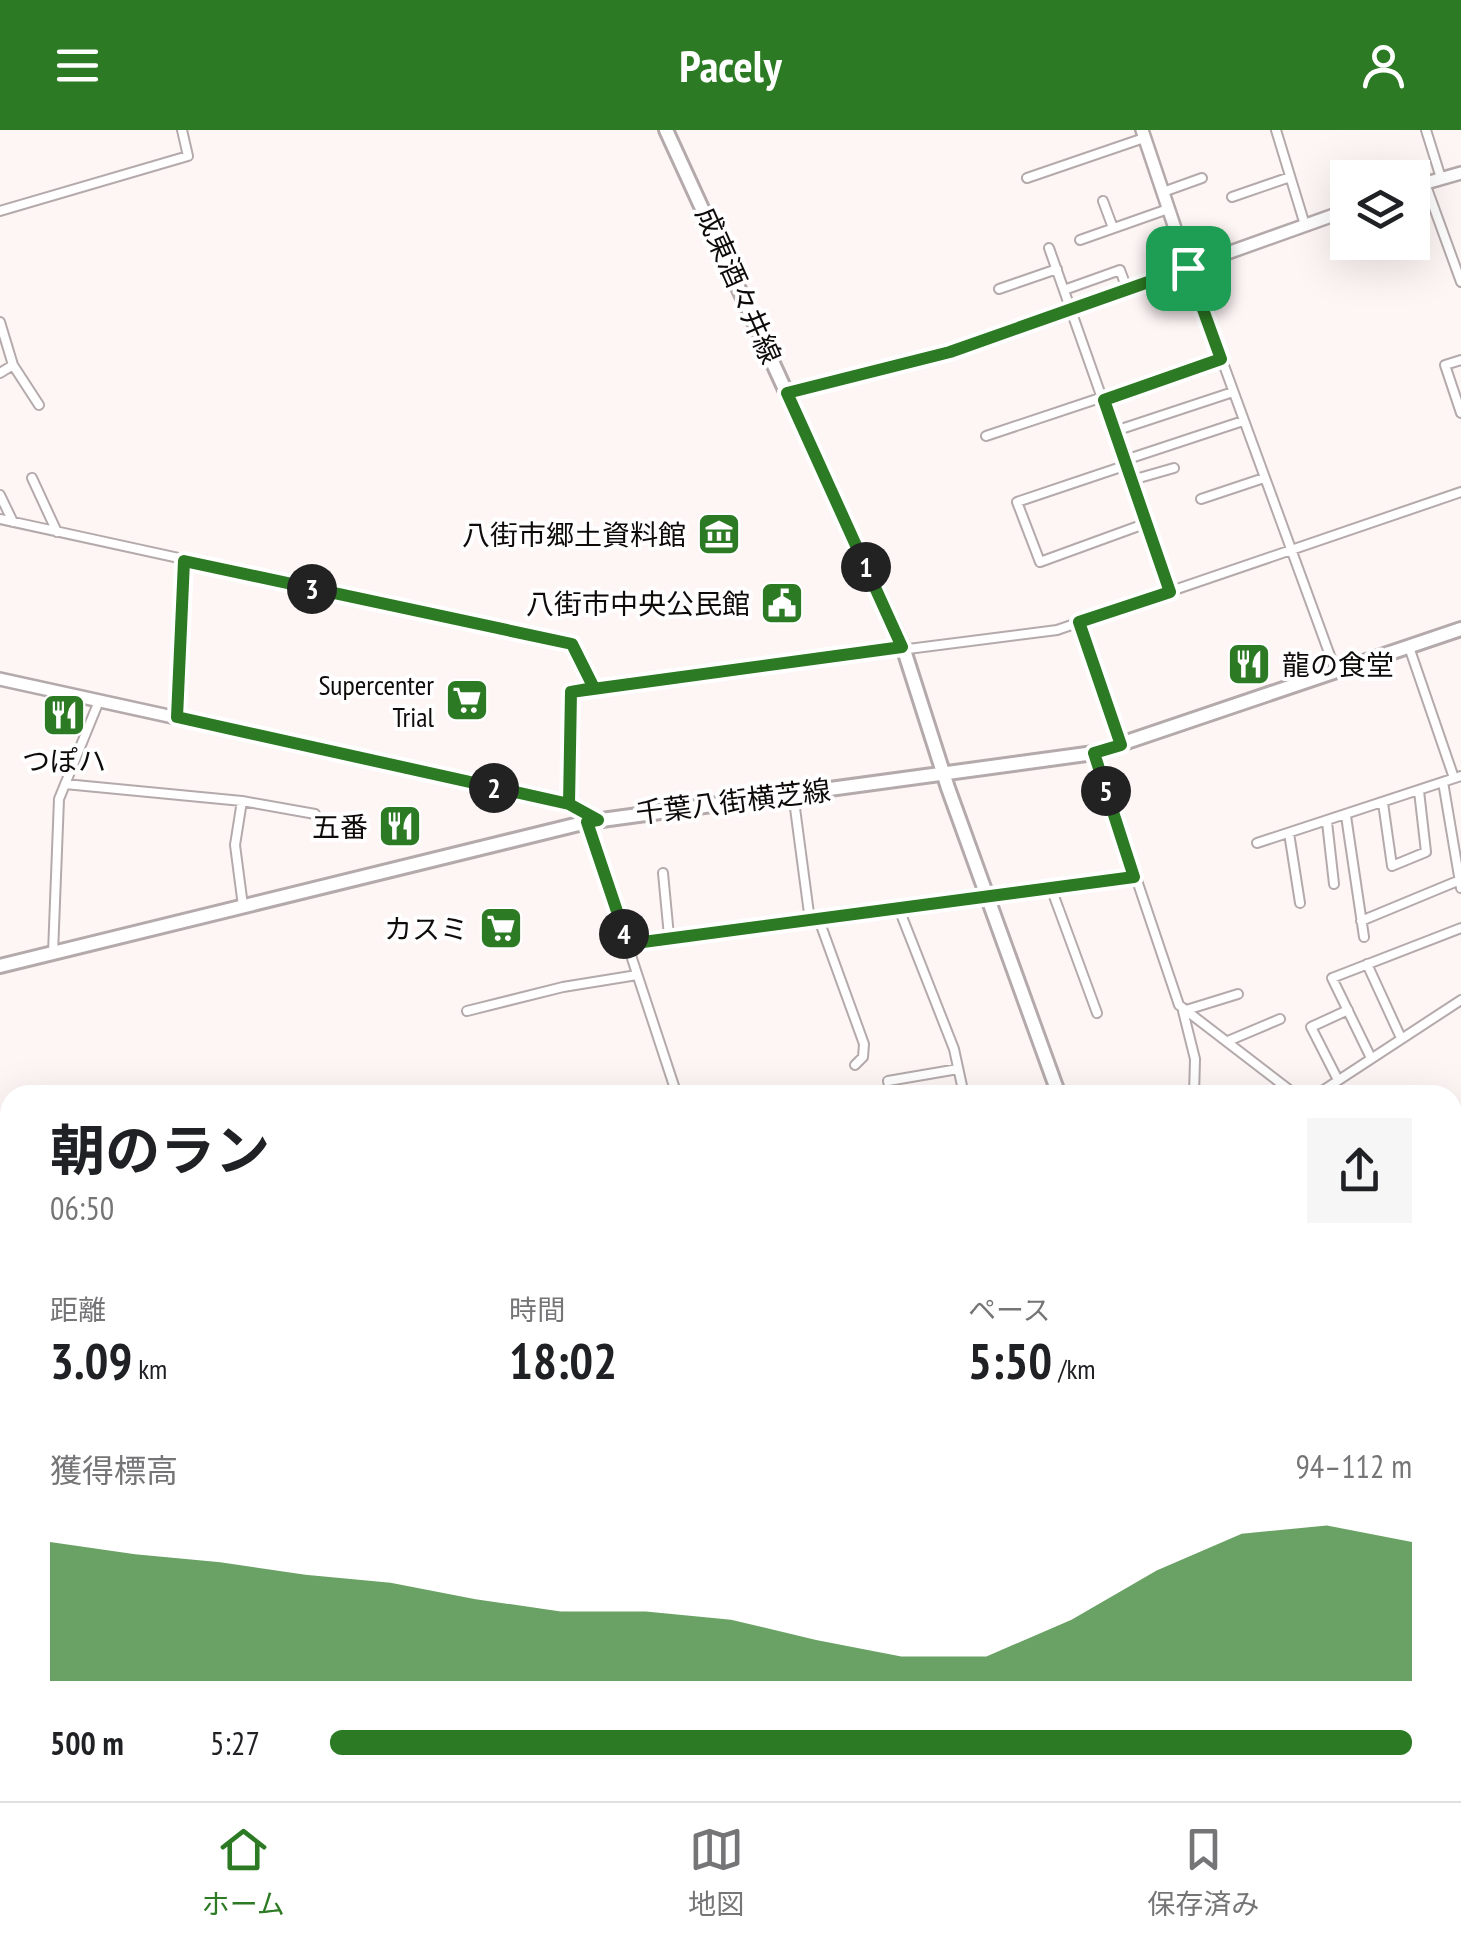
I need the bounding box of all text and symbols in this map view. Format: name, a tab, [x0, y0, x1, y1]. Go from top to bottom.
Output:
text: Pacely	[679, 36, 782, 94]
icon: menu	[50, 38, 105, 93]
icon: person	[1356, 38, 1411, 93]
map controls	[1330, 160, 1430, 260]
button: layers	[1330, 160, 1430, 260]
street label: 成東酒々井線	[688, 201, 790, 369]
pin	[1146, 226, 1231, 311]
icon: arrive	[1161, 241, 1216, 296]
museum icon: 八街市郷土資料館	[696, 511, 742, 557]
place label: 八街市郷土資料館	[462, 516, 686, 553]
pin: 1	[841, 542, 891, 592]
text: 1	[859, 548, 873, 585]
pin: 3	[287, 564, 337, 614]
text: 3	[305, 570, 319, 607]
public building icon: 八街市中央公民館	[759, 580, 805, 626]
place label: 八街市中央公民館	[526, 585, 750, 622]
restaurant icon: 龍の食堂	[1226, 641, 1272, 687]
place label: 龍の食堂	[1282, 646, 1394, 683]
place label: Supercenter Trial	[318, 666, 434, 735]
supermarket icon: Supercenter Trial	[444, 677, 490, 723]
restaurant icon: つぽハ	[41, 692, 87, 738]
place label: つぽハ	[22, 742, 106, 779]
pin: 2	[469, 763, 519, 813]
pin: 5	[1081, 766, 1131, 816]
text: 2	[487, 769, 501, 806]
street label: 千葉八街横芝線	[633, 771, 833, 831]
text: 5	[1099, 772, 1113, 809]
restaurant icon: 五番	[377, 803, 423, 849]
place label: 五番	[312, 808, 368, 845]
supermarket icon: カスミ	[478, 905, 524, 951]
pin: 4	[599, 909, 649, 959]
place label: カスミ	[384, 910, 468, 947]
text: 4	[617, 915, 631, 952]
text: 朝のラン	[50, 1114, 270, 1185]
button: share	[1307, 1118, 1412, 1223]
text: 06:50	[50, 1187, 114, 1229]
text: 距離	[50, 1291, 106, 1328]
text: 時間	[509, 1291, 565, 1328]
text: ペース	[968, 1291, 1051, 1328]
text: 3.09	[50, 1328, 132, 1393]
text: 18:02	[509, 1328, 617, 1393]
text: 5:50	[968, 1328, 1052, 1393]
text: km	[132, 1350, 167, 1387]
text: /km	[1052, 1350, 1096, 1387]
text: 94–112 m	[1295, 1445, 1412, 1487]
text: 獲得標高	[50, 1449, 178, 1491]
text: 500 m	[50, 1722, 124, 1764]
text: 5:27	[210, 1722, 260, 1764]
tab: ホーム	[202, 1822, 285, 1922]
tab: 地図	[688, 1822, 744, 1922]
tab: 保存済み	[1147, 1822, 1259, 1922]

